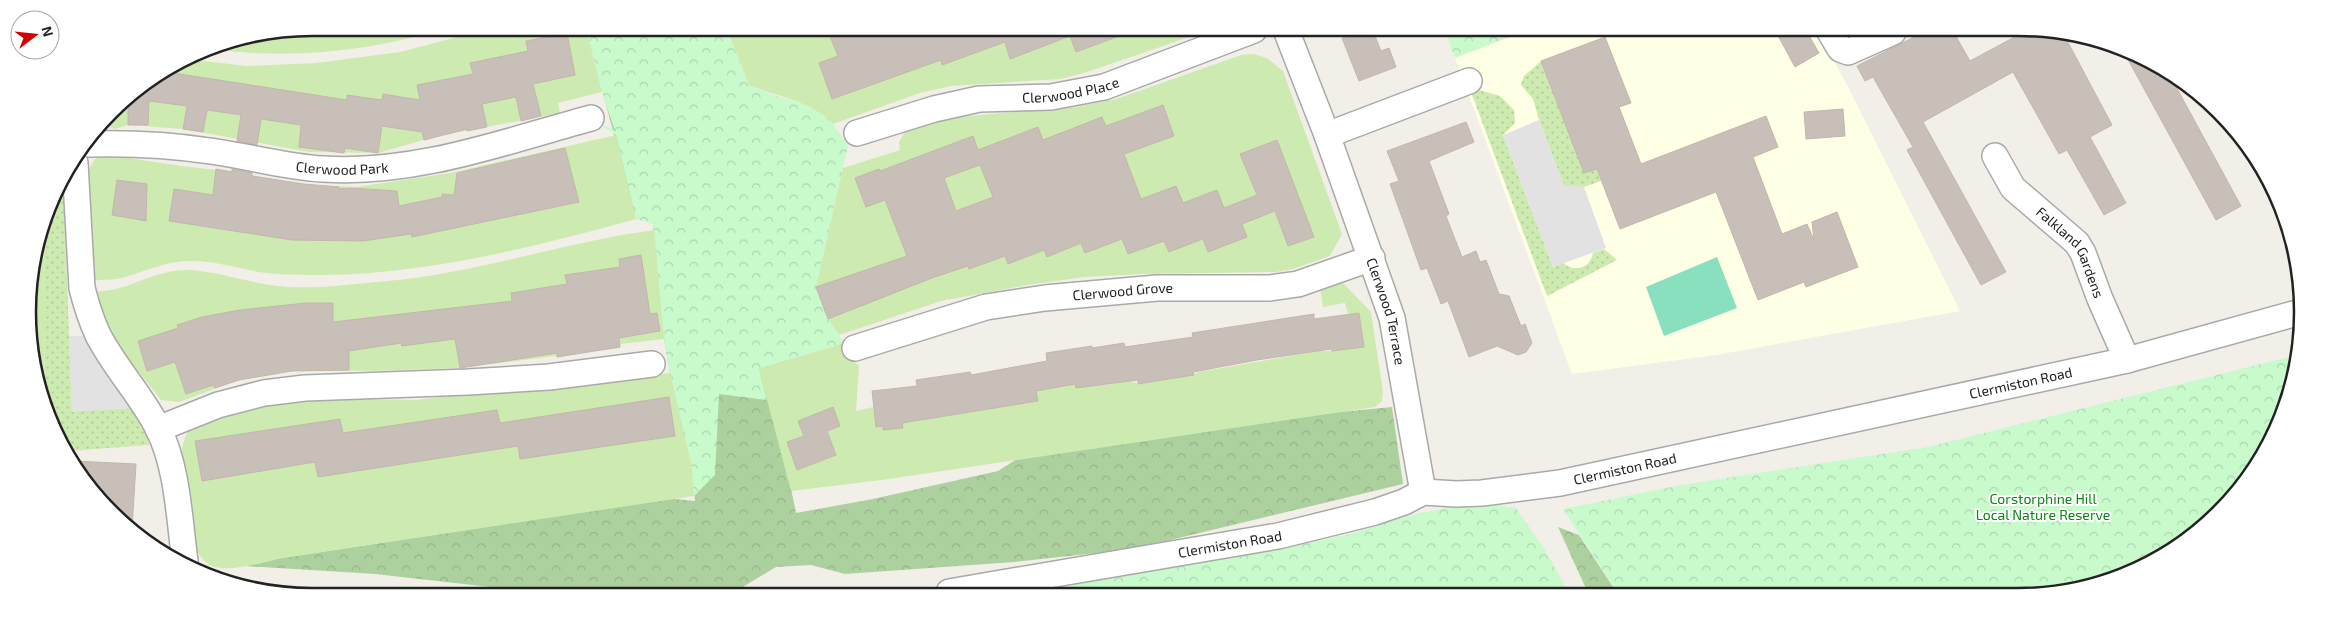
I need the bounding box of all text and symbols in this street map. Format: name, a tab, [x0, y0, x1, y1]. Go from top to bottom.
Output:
north arrow	[10, 10, 60, 60]
text: N	[38, 24, 58, 38]
street label: Clerwood Place	[1022, 73, 1121, 106]
street label: Clerwood Park	[295, 157, 389, 178]
street label: Falkland Gardens	[2033, 203, 2108, 300]
street label: Clerwood Terrace	[1363, 255, 1409, 366]
street label: Clerwood Grove	[1072, 279, 1173, 304]
street label: Clermiston Road	[1968, 363, 2074, 402]
street label: Clermiston Road	[1572, 449, 1678, 488]
park label: Corstorphine Hill Local Nature Reserve	[1976, 490, 2110, 523]
street label: Clermiston Road	[1177, 526, 1283, 561]

